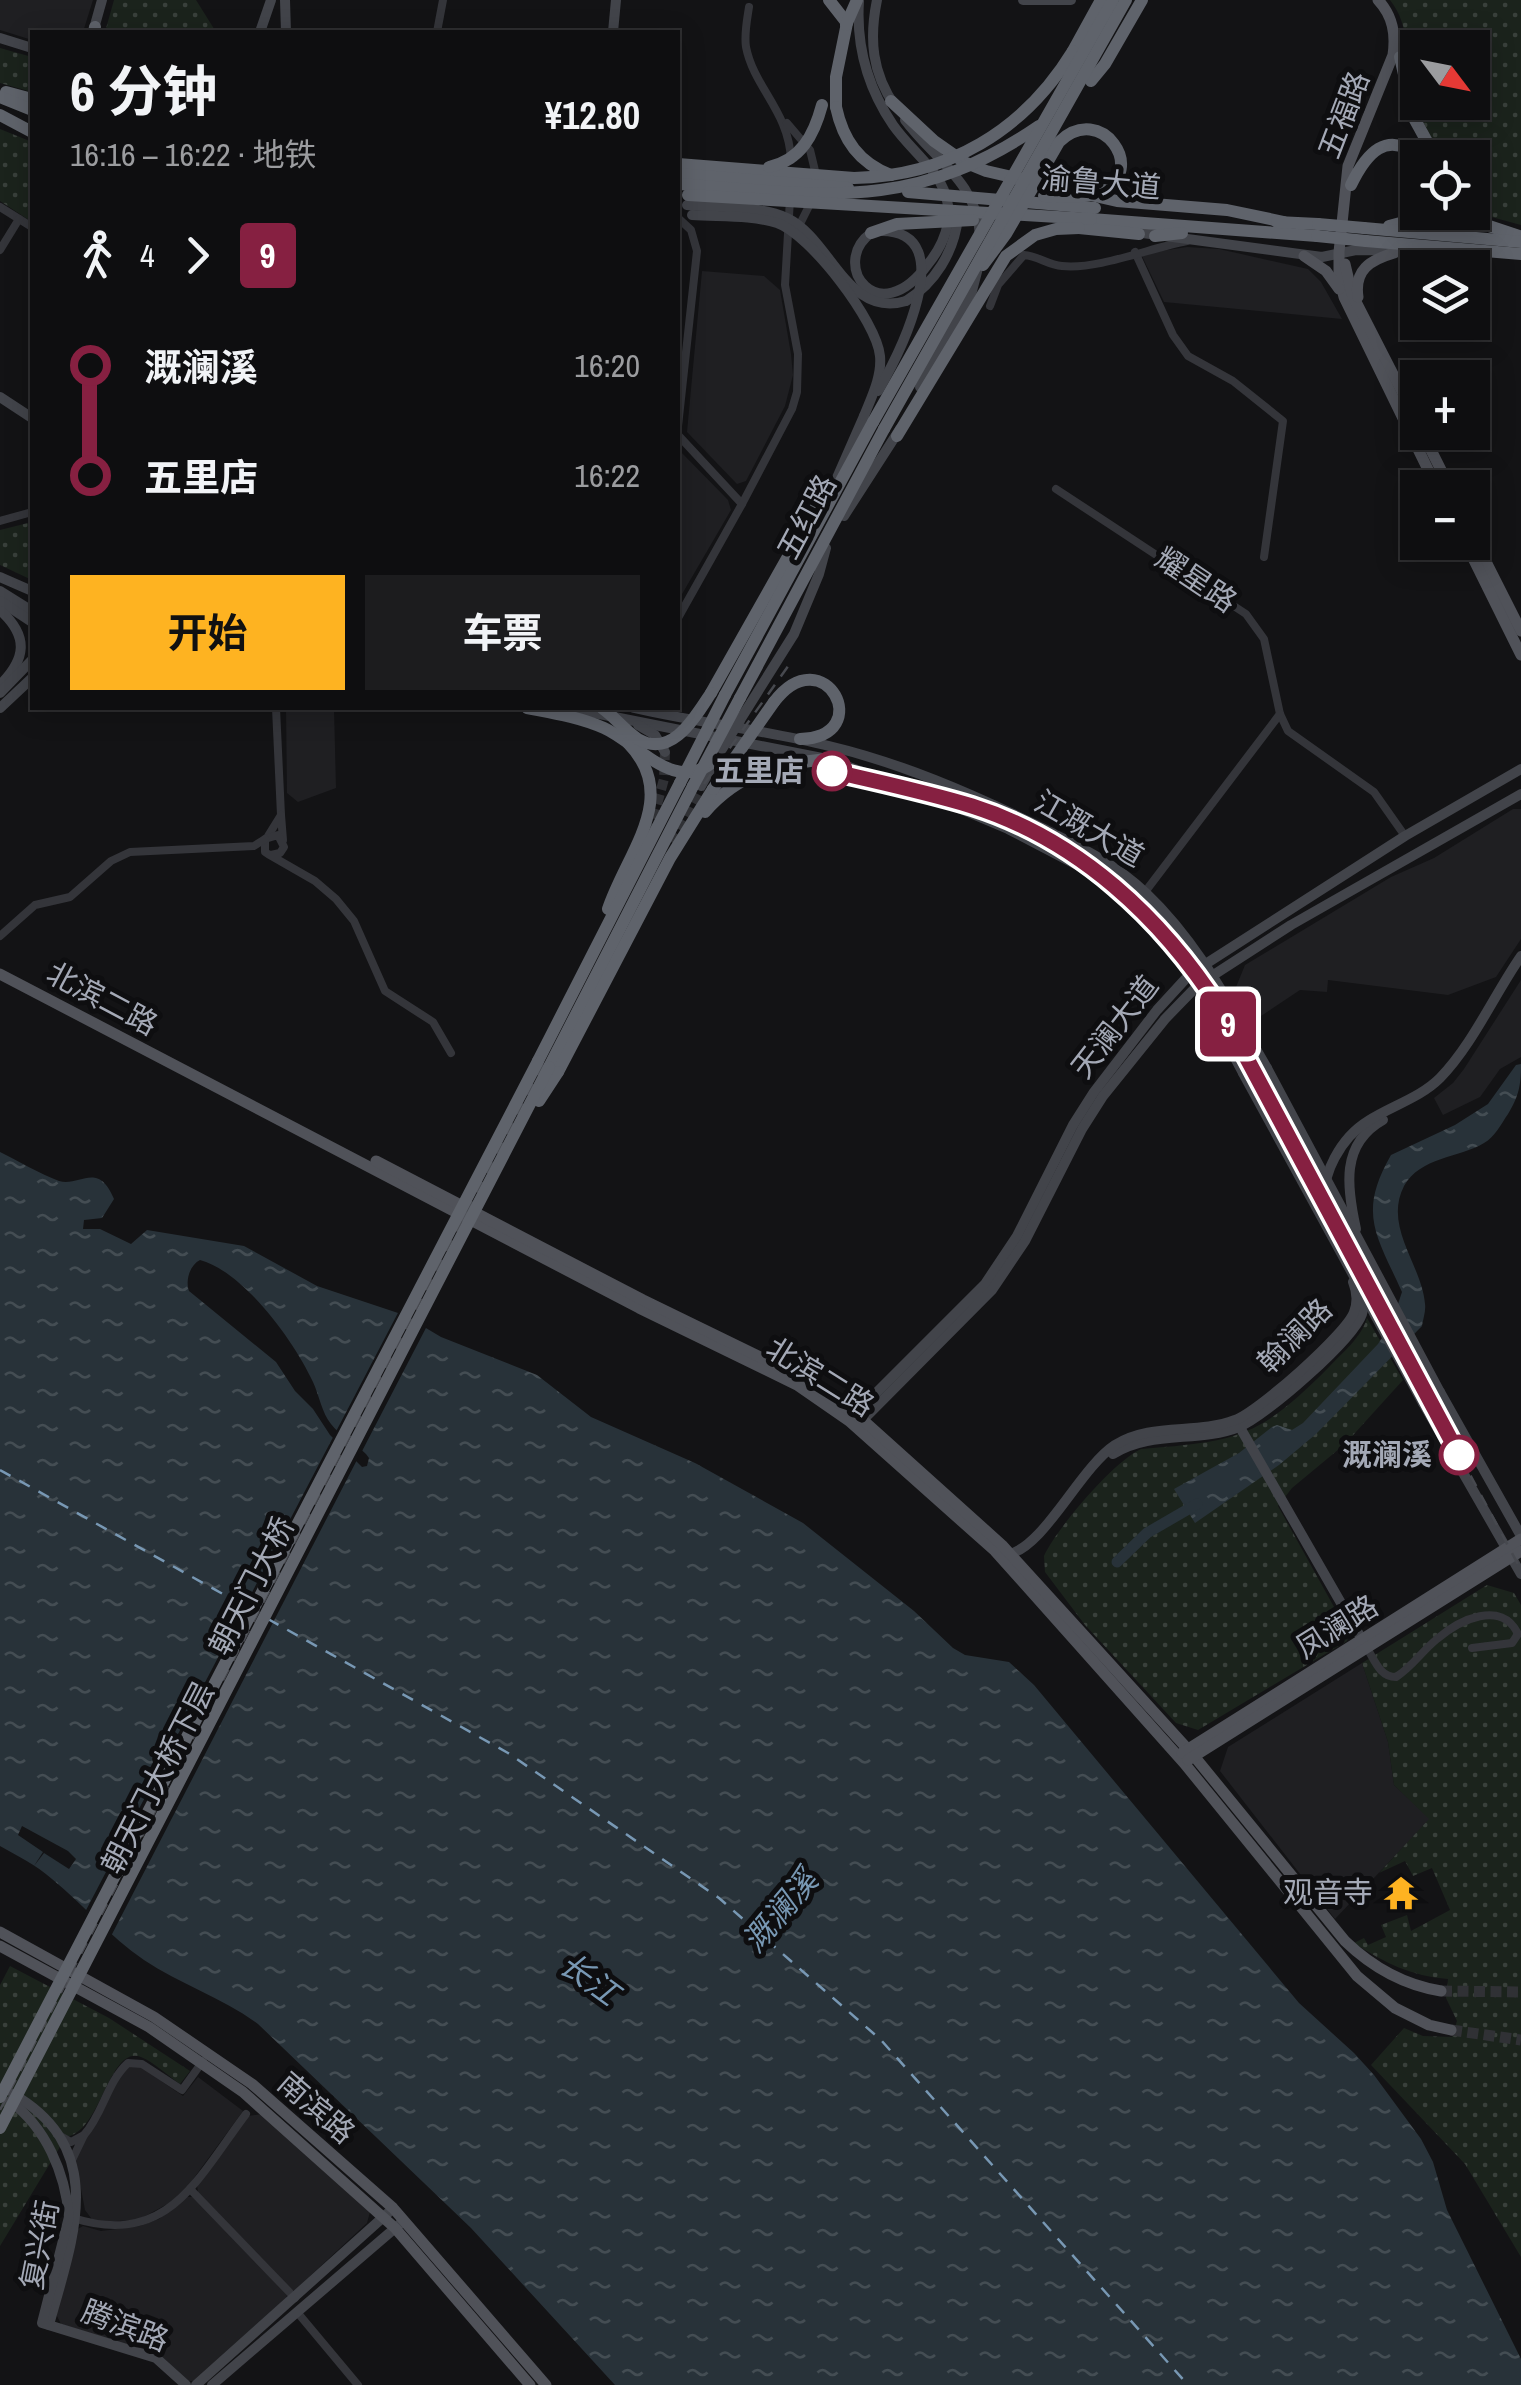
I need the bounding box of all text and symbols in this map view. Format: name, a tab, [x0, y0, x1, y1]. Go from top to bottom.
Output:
north arrow	[1400, 30, 1490, 120]
map controls	[1400, 30, 1490, 560]
text: 6 分钟	[70, 54, 218, 128]
street label: 五福路	[1308, 65, 1378, 164]
text: ¥12.80	[545, 90, 640, 141]
text: 16:16 – 16:22 · 地铁	[70, 133, 316, 176]
button: locate	[1400, 140, 1490, 230]
street label: 渝鲁大道	[1040, 157, 1163, 207]
icon: walk	[70, 228, 125, 283]
icon: forward	[170, 228, 225, 283]
text: 9	[260, 232, 276, 279]
text: 4	[140, 234, 155, 277]
button: layers	[1400, 250, 1490, 340]
text: 溉澜溪	[144, 342, 258, 393]
text: 16:20	[574, 344, 640, 387]
button: +	[1400, 360, 1490, 450]
text: 五里店	[144, 452, 258, 503]
text: 16:22	[574, 454, 640, 497]
street label: 五红路	[767, 467, 845, 566]
button: −	[1400, 470, 1490, 560]
street label: 耀星路	[1148, 537, 1245, 621]
button: 开始	[70, 575, 345, 690]
button: 车票	[365, 575, 640, 690]
place label: 五里店	[714, 750, 804, 790]
marker: 五里店	[813, 752, 851, 790]
street label: 江溉大道	[1028, 781, 1151, 875]
street label: 北滨二路	[40, 952, 165, 1044]
street label: 天澜大道	[1062, 967, 1167, 1086]
line badge: 9	[1196, 992, 1260, 1056]
text: 9	[1220, 1001, 1236, 1048]
street label: 翰澜路	[1248, 1289, 1340, 1381]
street label: 北滨二路	[759, 1327, 882, 1425]
place label: 溉澜溪	[1342, 1434, 1432, 1474]
marker: 溉澜溪	[1440, 1436, 1478, 1474]
street label: 朝天门大桥	[199, 1510, 303, 1661]
street label: 凤澜路	[1288, 1585, 1385, 1667]
street label: 朝天门大桥下层	[92, 1675, 223, 1880]
water label: 溉澜溪	[732, 1858, 829, 1961]
place label: 观音寺	[1283, 1872, 1373, 1912]
temple icon: 观音寺	[1382, 1874, 1420, 1912]
water label: 长江	[551, 1942, 630, 2017]
street label: 南滨路	[270, 2063, 364, 2152]
street label: 复兴街	[11, 2197, 67, 2293]
street label: 腾滨路	[76, 2290, 175, 2360]

